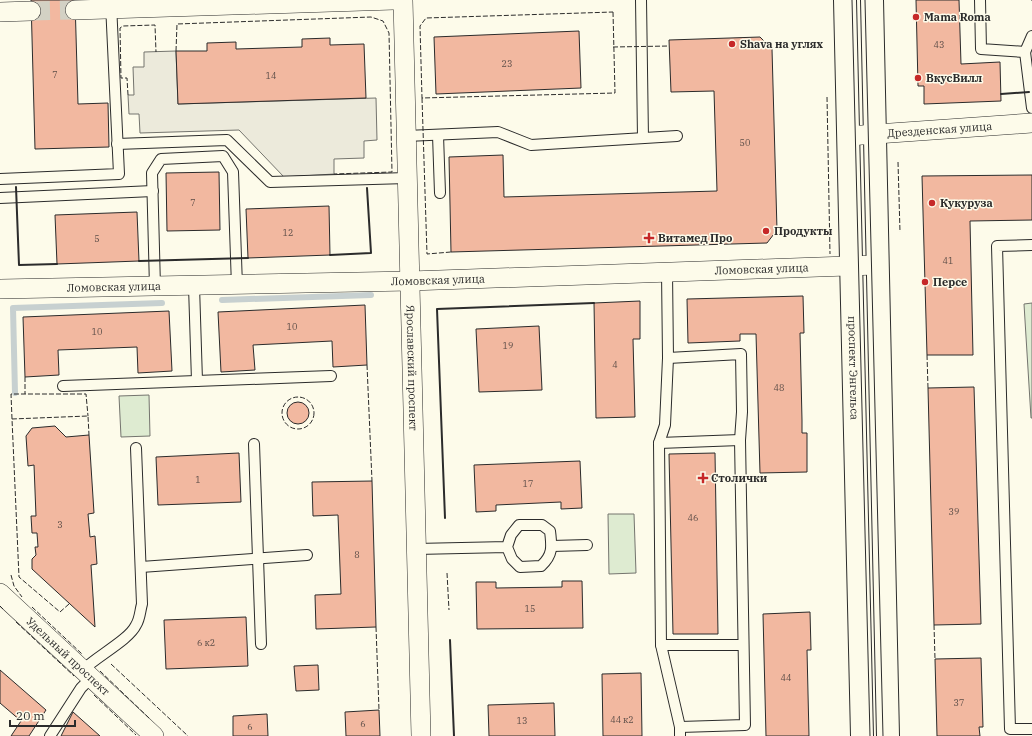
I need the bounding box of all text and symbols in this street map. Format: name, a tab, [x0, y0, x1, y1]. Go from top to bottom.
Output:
place label: Mama Roma	[924, 10, 991, 24]
marker: Mama Roma	[911, 12, 921, 22]
place label: Shava на углях	[740, 37, 824, 51]
marker: Shava на углях	[727, 39, 737, 49]
house number: 43	[934, 39, 944, 50]
house number: 23	[502, 58, 512, 69]
house number: 7	[52, 69, 58, 80]
house number: 14	[266, 70, 276, 81]
place label: ВкусВилл	[926, 71, 982, 85]
marker: ВкусВилл	[913, 73, 923, 83]
street label: Дрезденская улица	[887, 119, 993, 140]
house number: 50	[740, 137, 750, 148]
place label: Кукуруза	[940, 196, 993, 210]
house number: 7	[190, 197, 196, 208]
marker: Кукуруза	[927, 198, 937, 208]
place label: Продукты	[774, 224, 833, 238]
marker: Продукты	[761, 226, 771, 236]
house number: 12	[283, 227, 293, 238]
place label: Витамед Про	[658, 231, 732, 245]
marker: Витамед Про	[643, 232, 655, 244]
house number: 5	[94, 233, 100, 244]
house number: 41	[943, 255, 953, 266]
street label: Ломовская улица	[714, 260, 809, 278]
street label: Ломовская улица	[391, 271, 485, 288]
place label: Персе	[933, 275, 967, 289]
marker: Персе	[920, 277, 930, 287]
street label: Ломовская улица	[67, 279, 161, 295]
street label: Ярославский проспект	[403, 305, 421, 431]
street label: проспект Энгельса	[845, 316, 862, 420]
house number: 10	[287, 321, 297, 332]
house number: 10	[92, 326, 102, 337]
house number: 19	[503, 340, 513, 351]
house number: 4	[612, 359, 618, 370]
house number: 48	[774, 382, 784, 393]
place label: Столички	[711, 471, 768, 485]
marker: Столички	[698, 473, 708, 483]
house number: 1	[195, 474, 201, 485]
house number: 17	[523, 478, 533, 489]
house number: 39	[949, 506, 959, 517]
house number: 46	[688, 512, 698, 523]
house number: 3	[57, 519, 63, 530]
house number: 8	[354, 549, 360, 560]
house number: 15	[525, 603, 535, 614]
street label: Удельный проспект	[24, 614, 113, 699]
house number: 6 к2	[197, 637, 215, 648]
house number: 44	[781, 672, 791, 683]
house number: 37	[954, 697, 964, 708]
scale bar	[10, 702, 75, 728]
text: 20 m	[16, 708, 45, 723]
house number: 44 к2	[610, 714, 634, 725]
house number: 13	[517, 715, 527, 726]
house number: 6	[360, 718, 366, 729]
house number: 6	[247, 721, 253, 732]

